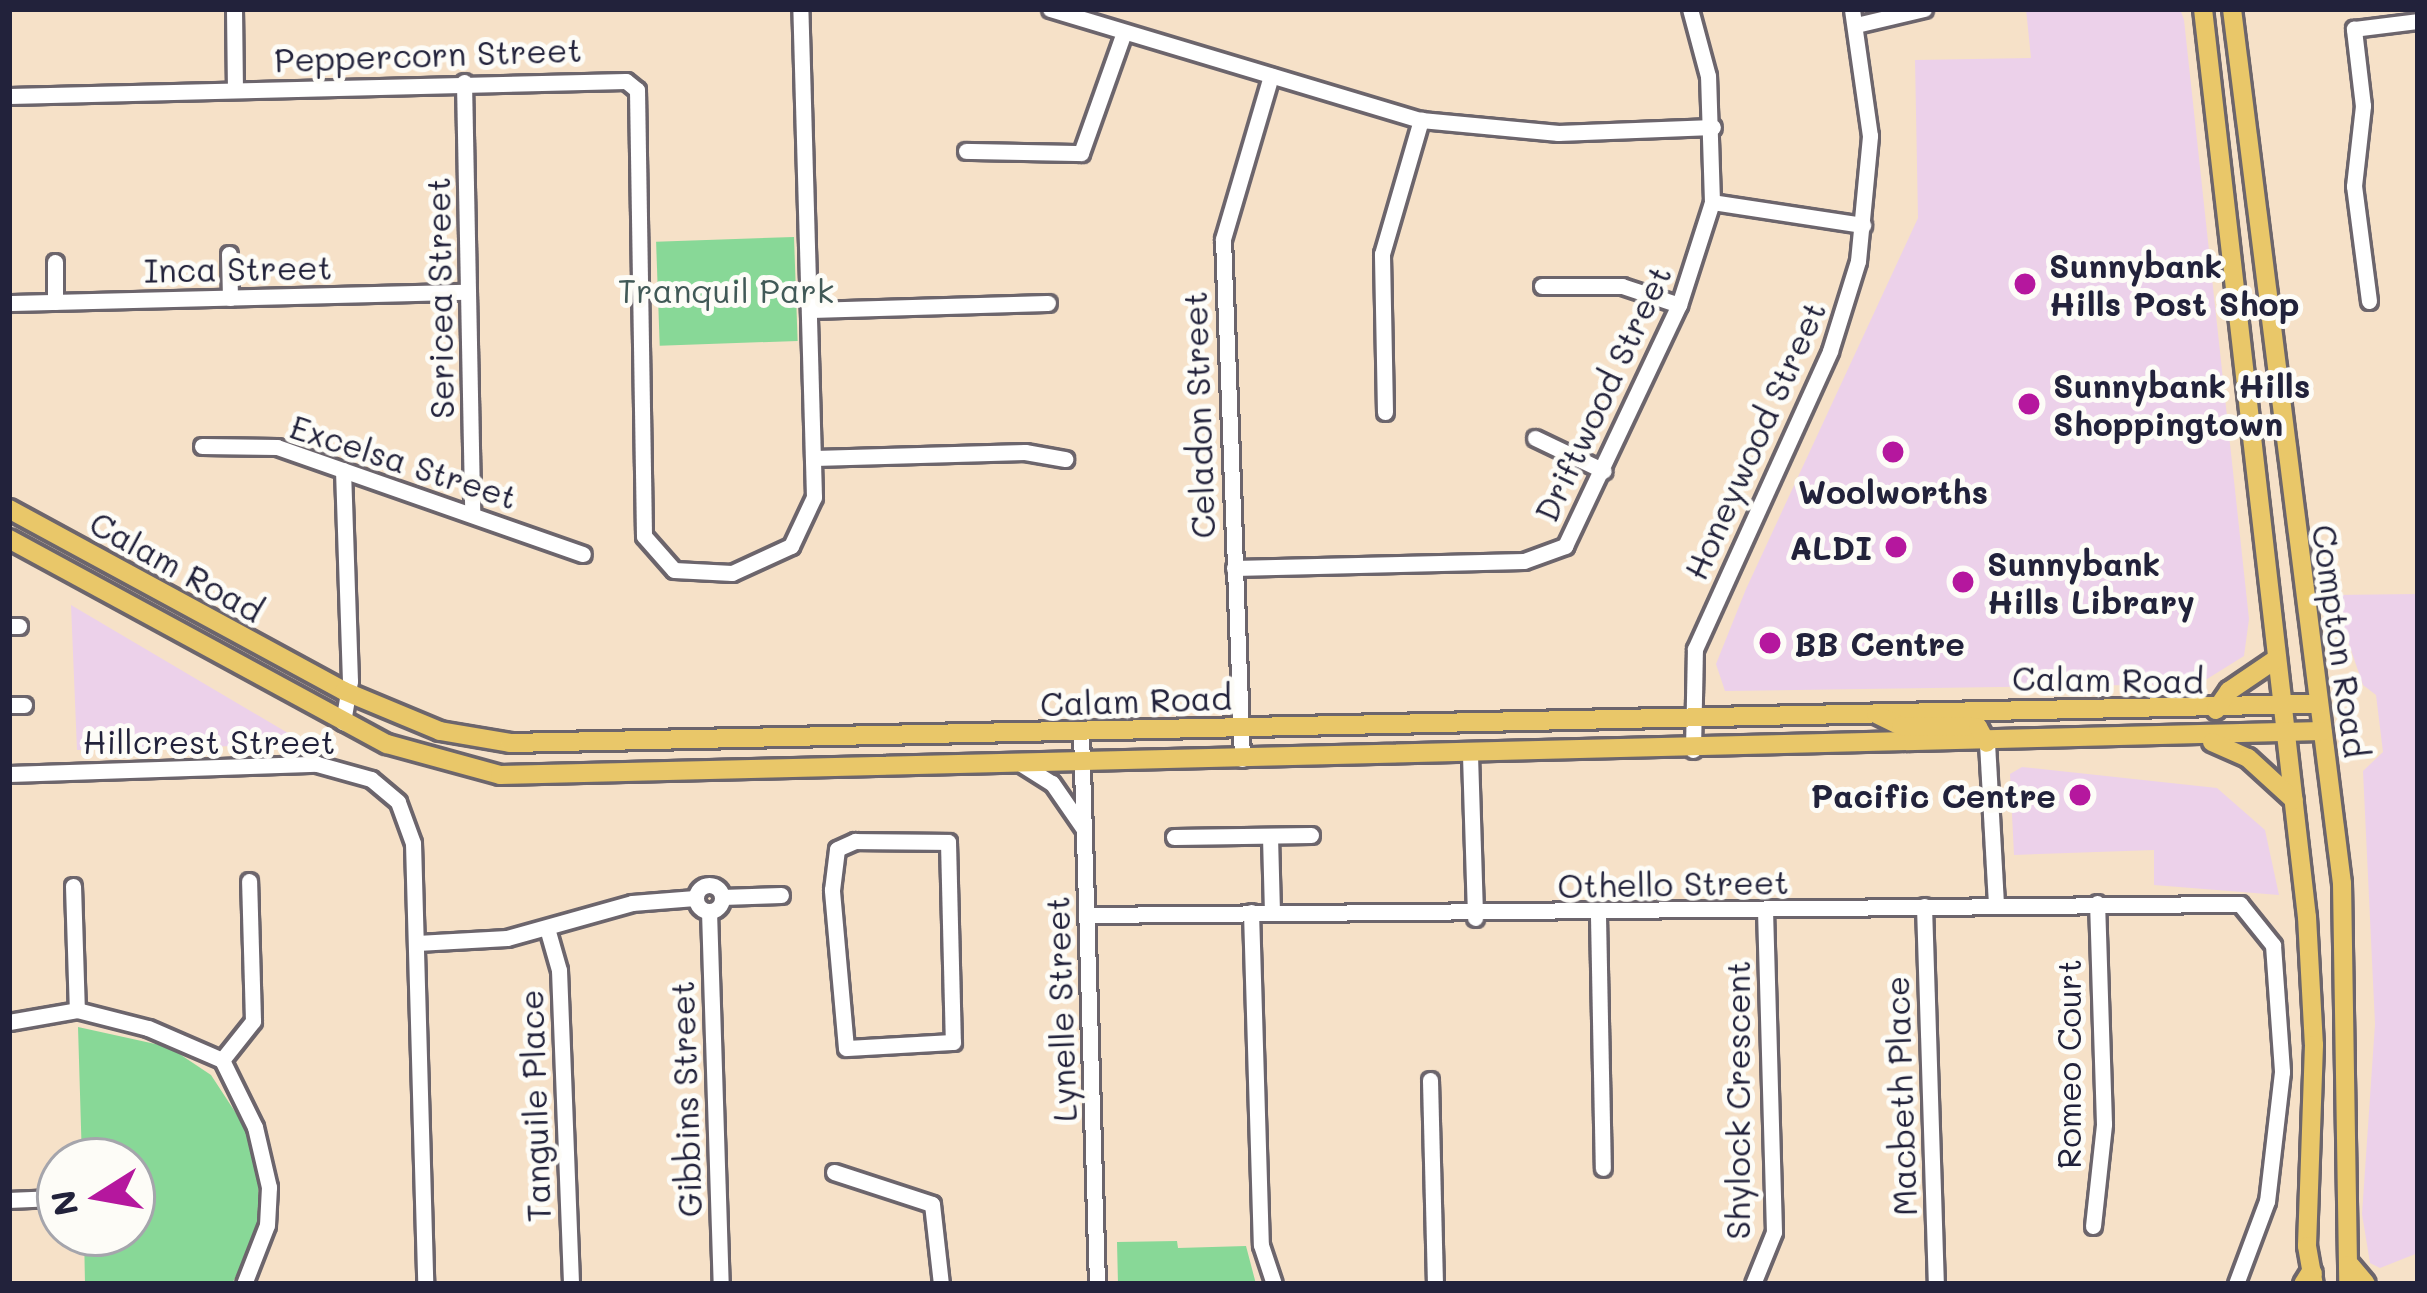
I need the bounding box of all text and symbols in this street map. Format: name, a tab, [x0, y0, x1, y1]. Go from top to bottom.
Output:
street label: Peppercorn Street	[274, 29, 582, 79]
street label: Sericea Street	[417, 177, 461, 419]
place label: Sunnybank Hills Post Shop	[2049, 245, 2299, 323]
street label: Inca Street	[144, 247, 332, 289]
street label: Driftwood Street	[1525, 259, 1679, 527]
park label: Tranquil Park	[618, 270, 834, 310]
marker: Sunnybank Hills Post Shop	[2012, 271, 2038, 297]
street label: Celadon Street	[1174, 291, 1222, 539]
street label: Honeywood Street	[1675, 295, 1833, 585]
place label: Sunnybank Hills Shoppingtown	[2053, 365, 2310, 443]
marker: Sunnybank Hills Shoppingtown	[2016, 391, 2042, 417]
street label: Excelsa Street	[286, 406, 522, 516]
marker: Woolworths	[1880, 439, 1906, 465]
place label: Woolworths	[1798, 471, 1988, 511]
street label: Calam Road	[83, 502, 271, 630]
street label: Compton Road	[2305, 522, 2377, 760]
place label: ALDI	[1789, 527, 1872, 567]
marker: ALDI	[1883, 534, 1909, 560]
place label: Sunnybank Hills Library	[1987, 543, 2195, 621]
marker: Sunnybank Hills Library	[1950, 569, 1976, 595]
place label: BB Centre	[1794, 623, 1965, 663]
marker: BB Centre	[1757, 630, 1783, 656]
street label: Calam Road	[2012, 658, 2204, 700]
street label: Calam Road	[1039, 677, 1233, 723]
street label: Hillcrest Street	[83, 721, 335, 761]
place label: Pacific Centre	[1811, 775, 2056, 815]
marker: Pacific Centre	[2067, 782, 2093, 808]
street label: Othello Street	[1557, 861, 1789, 905]
street label: Lynelle Street	[1036, 895, 1084, 1123]
street label: Romeo Court	[2048, 959, 2088, 1169]
street label: Shylock Crescent	[1717, 961, 1757, 1239]
street label: Macbeth Place	[1876, 975, 1924, 1217]
street label: Gibbins Street	[661, 980, 709, 1218]
street label: Tanguile Place	[510, 989, 558, 1223]
north arrow	[36, 1137, 156, 1257]
text: N	[40, 1187, 87, 1220]

